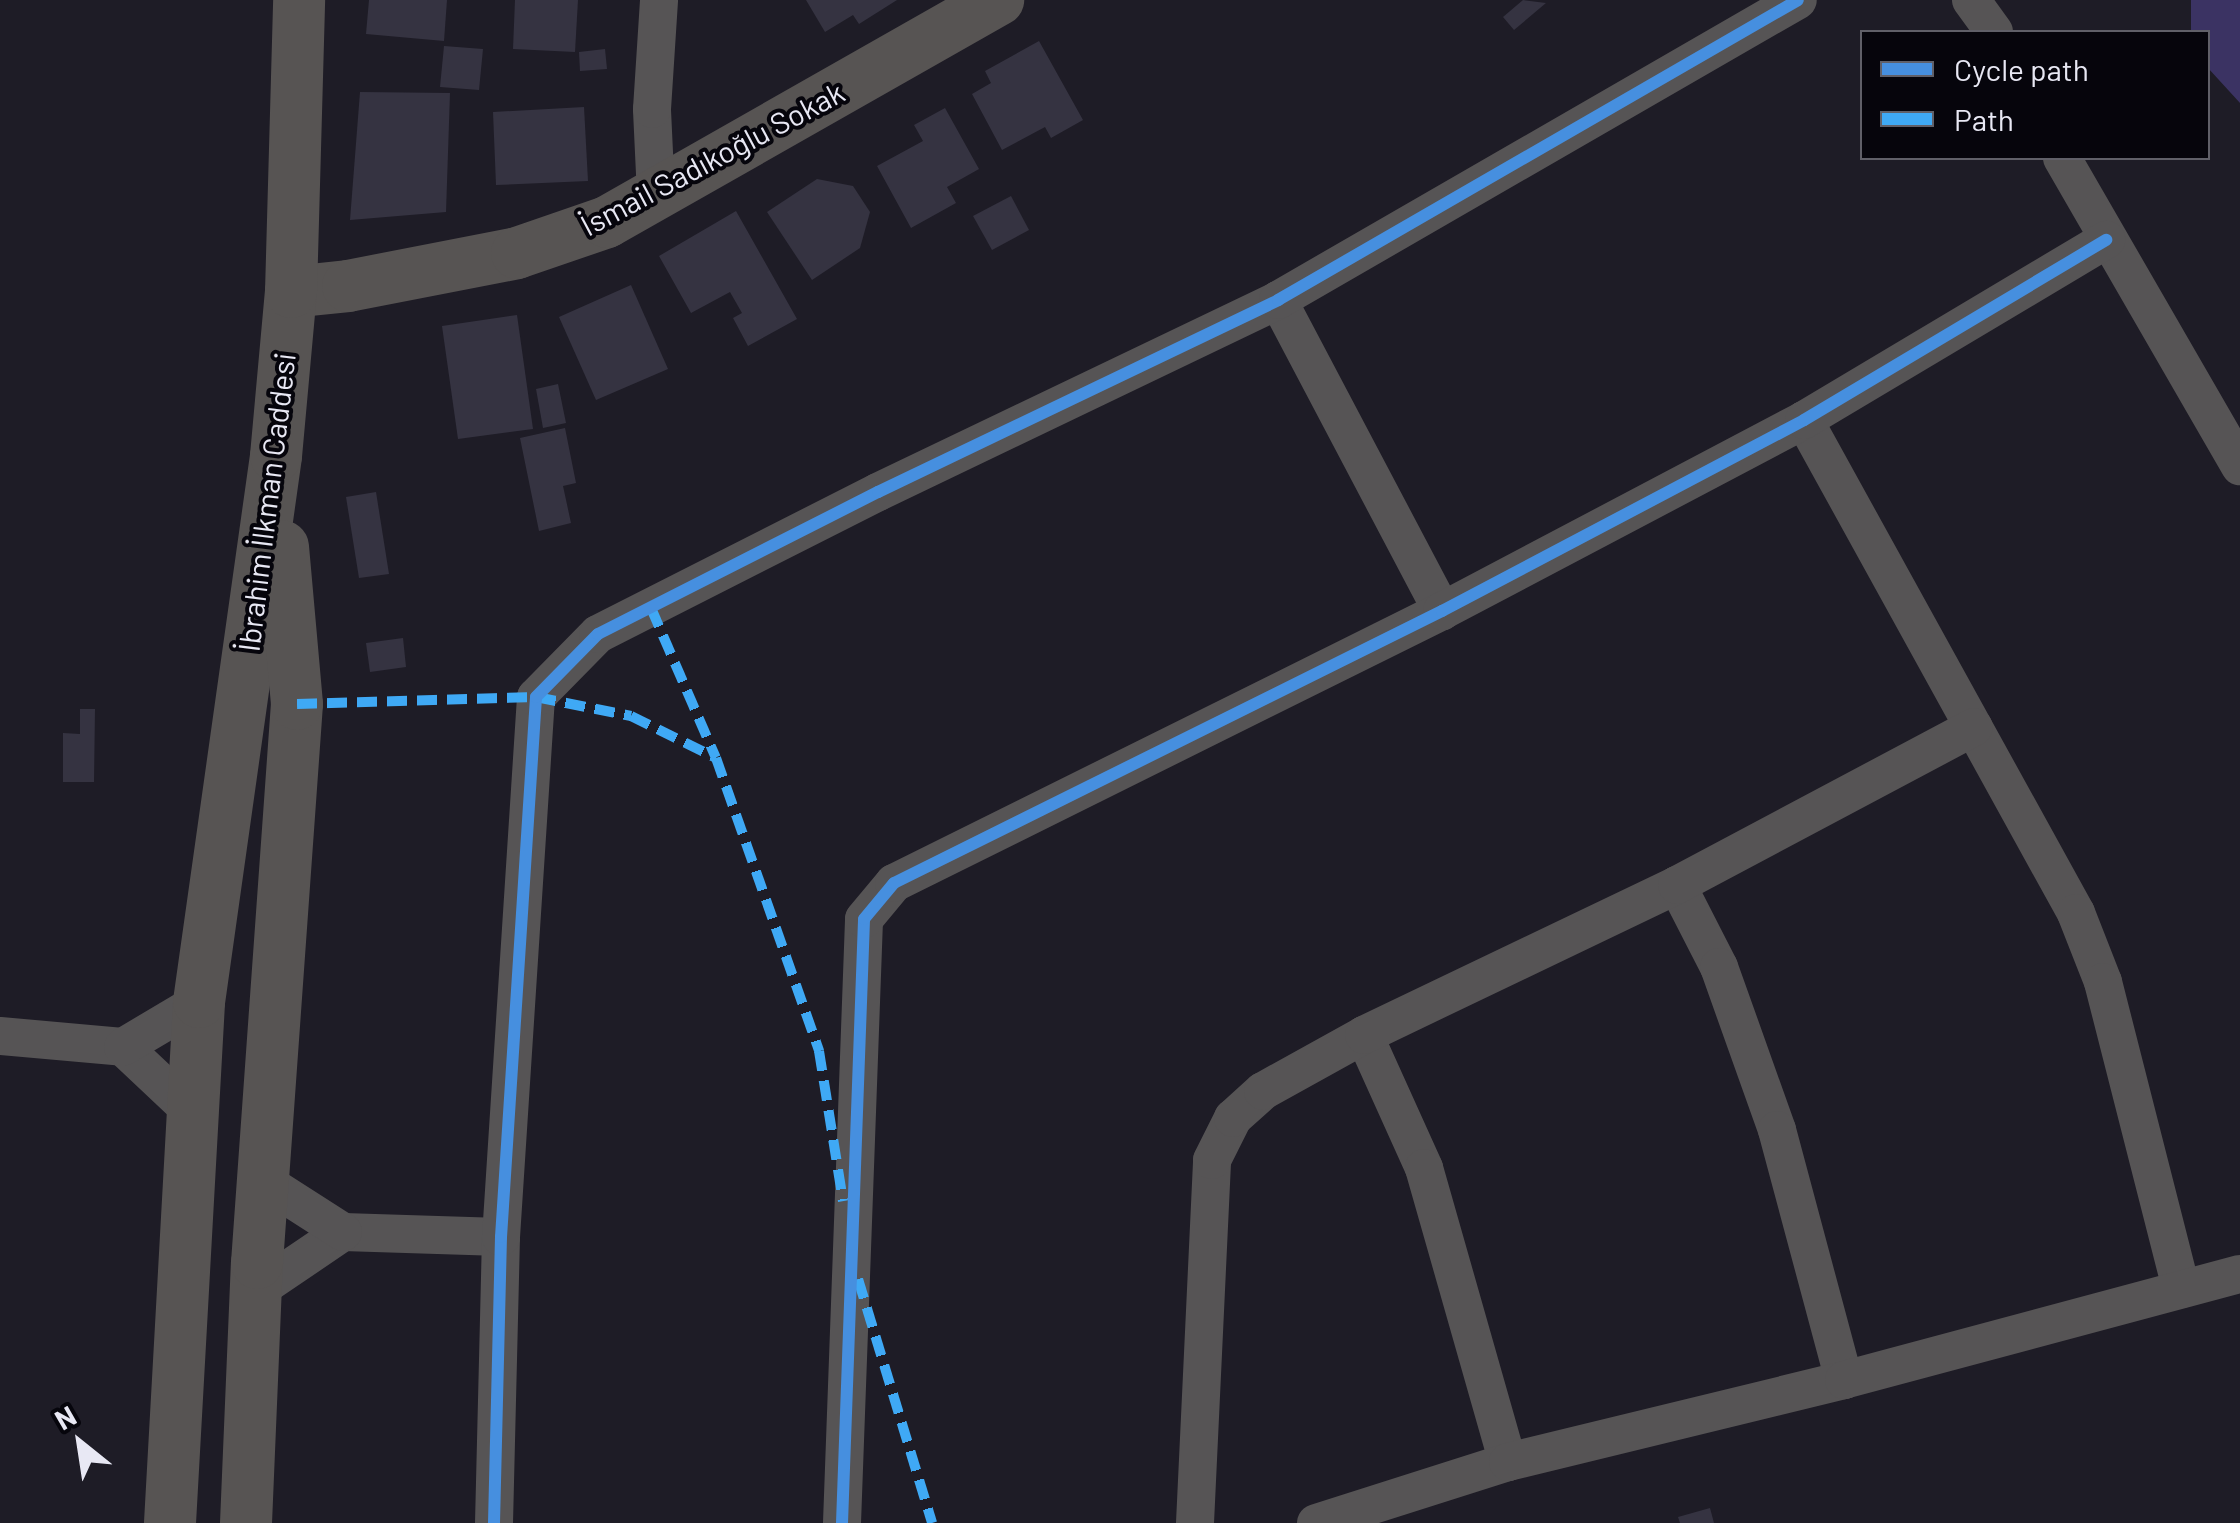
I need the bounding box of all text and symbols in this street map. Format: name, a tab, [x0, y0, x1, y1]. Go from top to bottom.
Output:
legend	[1860, 30, 2210, 160]
text: Cycle path	[1954, 51, 2089, 87]
street label: İsmail Sadıkoğlu Sokak	[574, 73, 850, 243]
text: Path	[1954, 101, 2014, 137]
street label: İbrahim İlkman Caddesi	[230, 350, 302, 654]
north arrow	[30, 1393, 130, 1493]
text: N	[48, 1398, 82, 1436]

